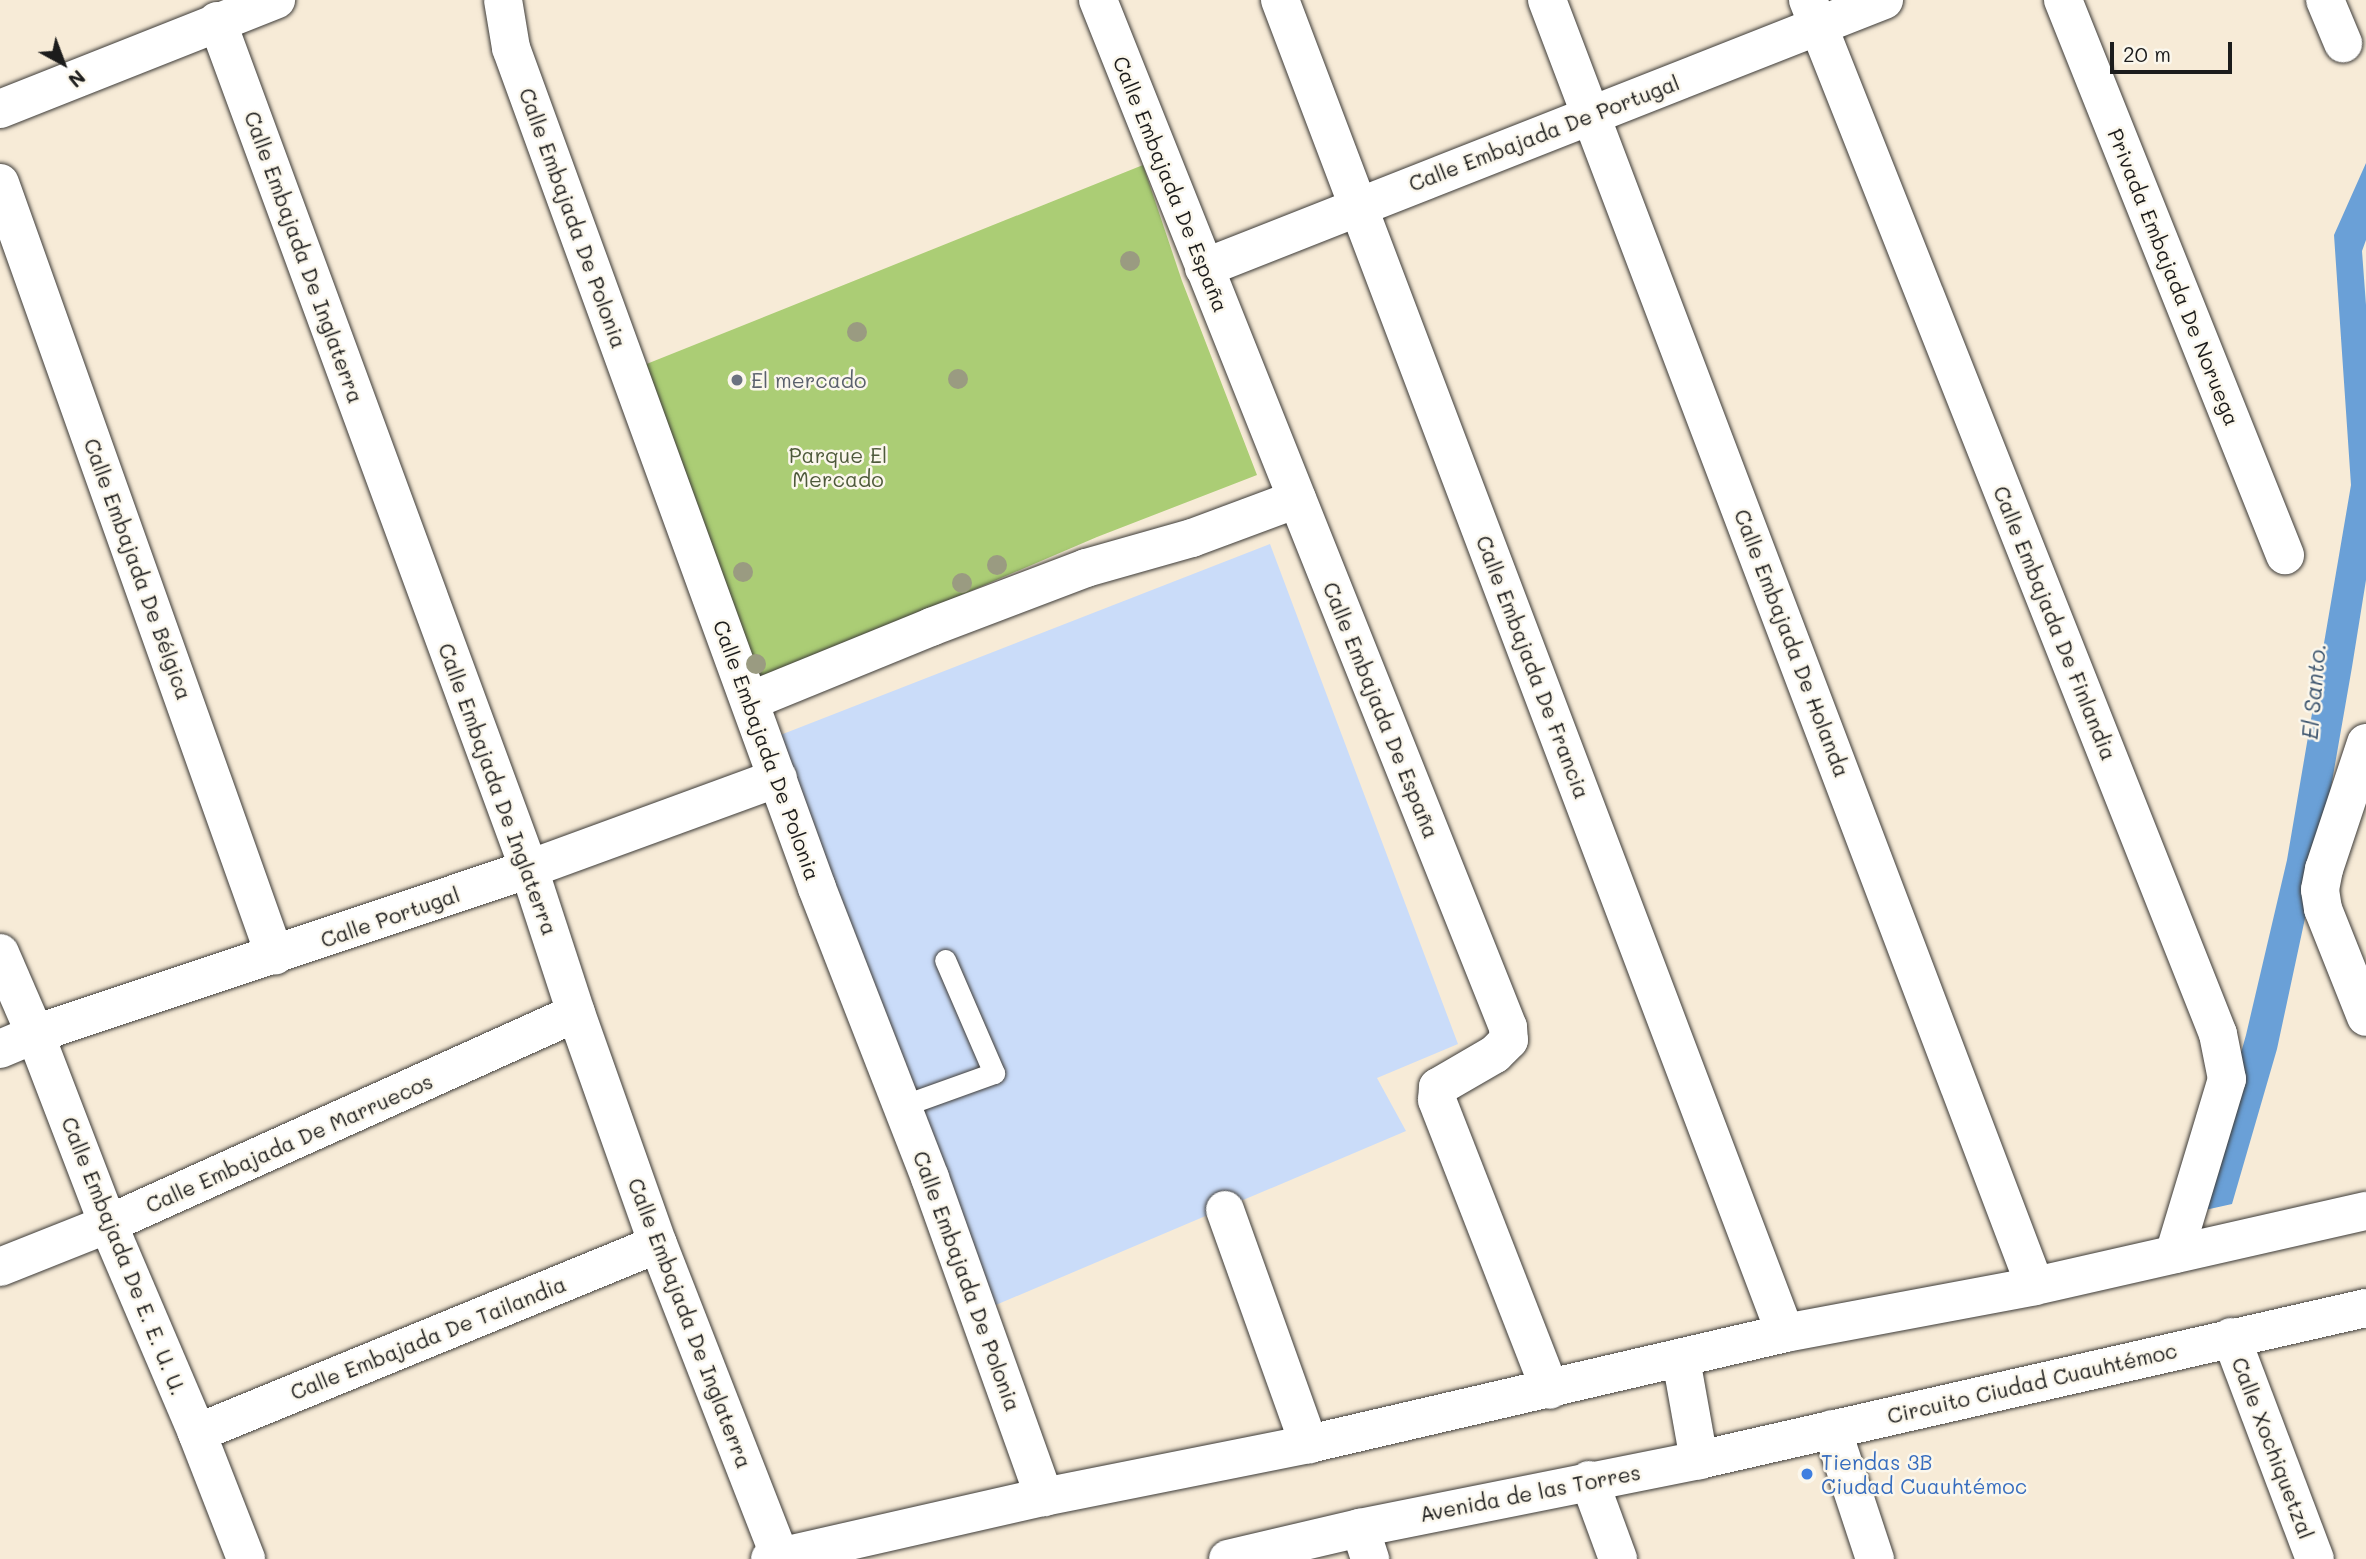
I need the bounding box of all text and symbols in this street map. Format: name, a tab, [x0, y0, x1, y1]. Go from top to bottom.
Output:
north arrow	[28, 28, 98, 98]
scale bar	[2114, 28, 2236, 72]
text: 20 m	[2123, 40, 2171, 67]
street label: Calle Embajada De España	[1108, 52, 1234, 316]
text: N	[63, 65, 91, 93]
street label: Calle Embajada De Portugal	[1405, 70, 1683, 196]
street label: Calle Embajada De Polonia	[514, 84, 632, 352]
street label: Calle Embajada De Inglaterra	[239, 108, 369, 406]
street label: Privada Embajada De Noruega	[2103, 125, 2245, 429]
place label: El mercado	[751, 367, 866, 393]
marker: El mercado	[729, 372, 745, 388]
street label: Calle Embajada De Bélgica	[79, 435, 197, 703]
park label: Parque El Mercado	[789, 442, 887, 492]
street label: Calle Embajada De Finlandia	[1988, 482, 2122, 764]
street label: Calle Embajada De Holanda	[1729, 506, 1855, 780]
street label: Calle Embajada De Francia	[1471, 532, 1595, 802]
street label: Calle Embajada De España	[1318, 578, 1444, 842]
street label: Calle Embajada De Polonia	[708, 616, 826, 884]
street label: Calle Embajada De Inglaterra	[433, 640, 563, 938]
water label: El Santo.	[2295, 642, 2331, 740]
street label: Calle Portugal	[317, 881, 463, 953]
street label: Calle Embajada De Marruecos	[142, 1068, 436, 1218]
street label: Calle Embajada De E. E. U. U.	[56, 1113, 192, 1399]
street label: Calle Embajada De Polonia	[908, 1147, 1026, 1415]
street label: Calle Embajada De Inglaterra	[623, 1174, 757, 1472]
street label: Calle Embajada De Tailandia	[287, 1271, 569, 1405]
street label: Circuito Ciudad Cuauhtémoc	[1885, 1337, 2179, 1429]
street label: Calle Xochiquetzal	[2227, 1354, 2319, 1542]
place label: Tiendas 3B Ciudad Cuauhtémoc	[1821, 1449, 2027, 1499]
street label: Avenida de las Torres	[1417, 1459, 1643, 1527]
marker: Tiendas 3B Ciudad Cuauhtémoc	[1799, 1466, 1815, 1482]

